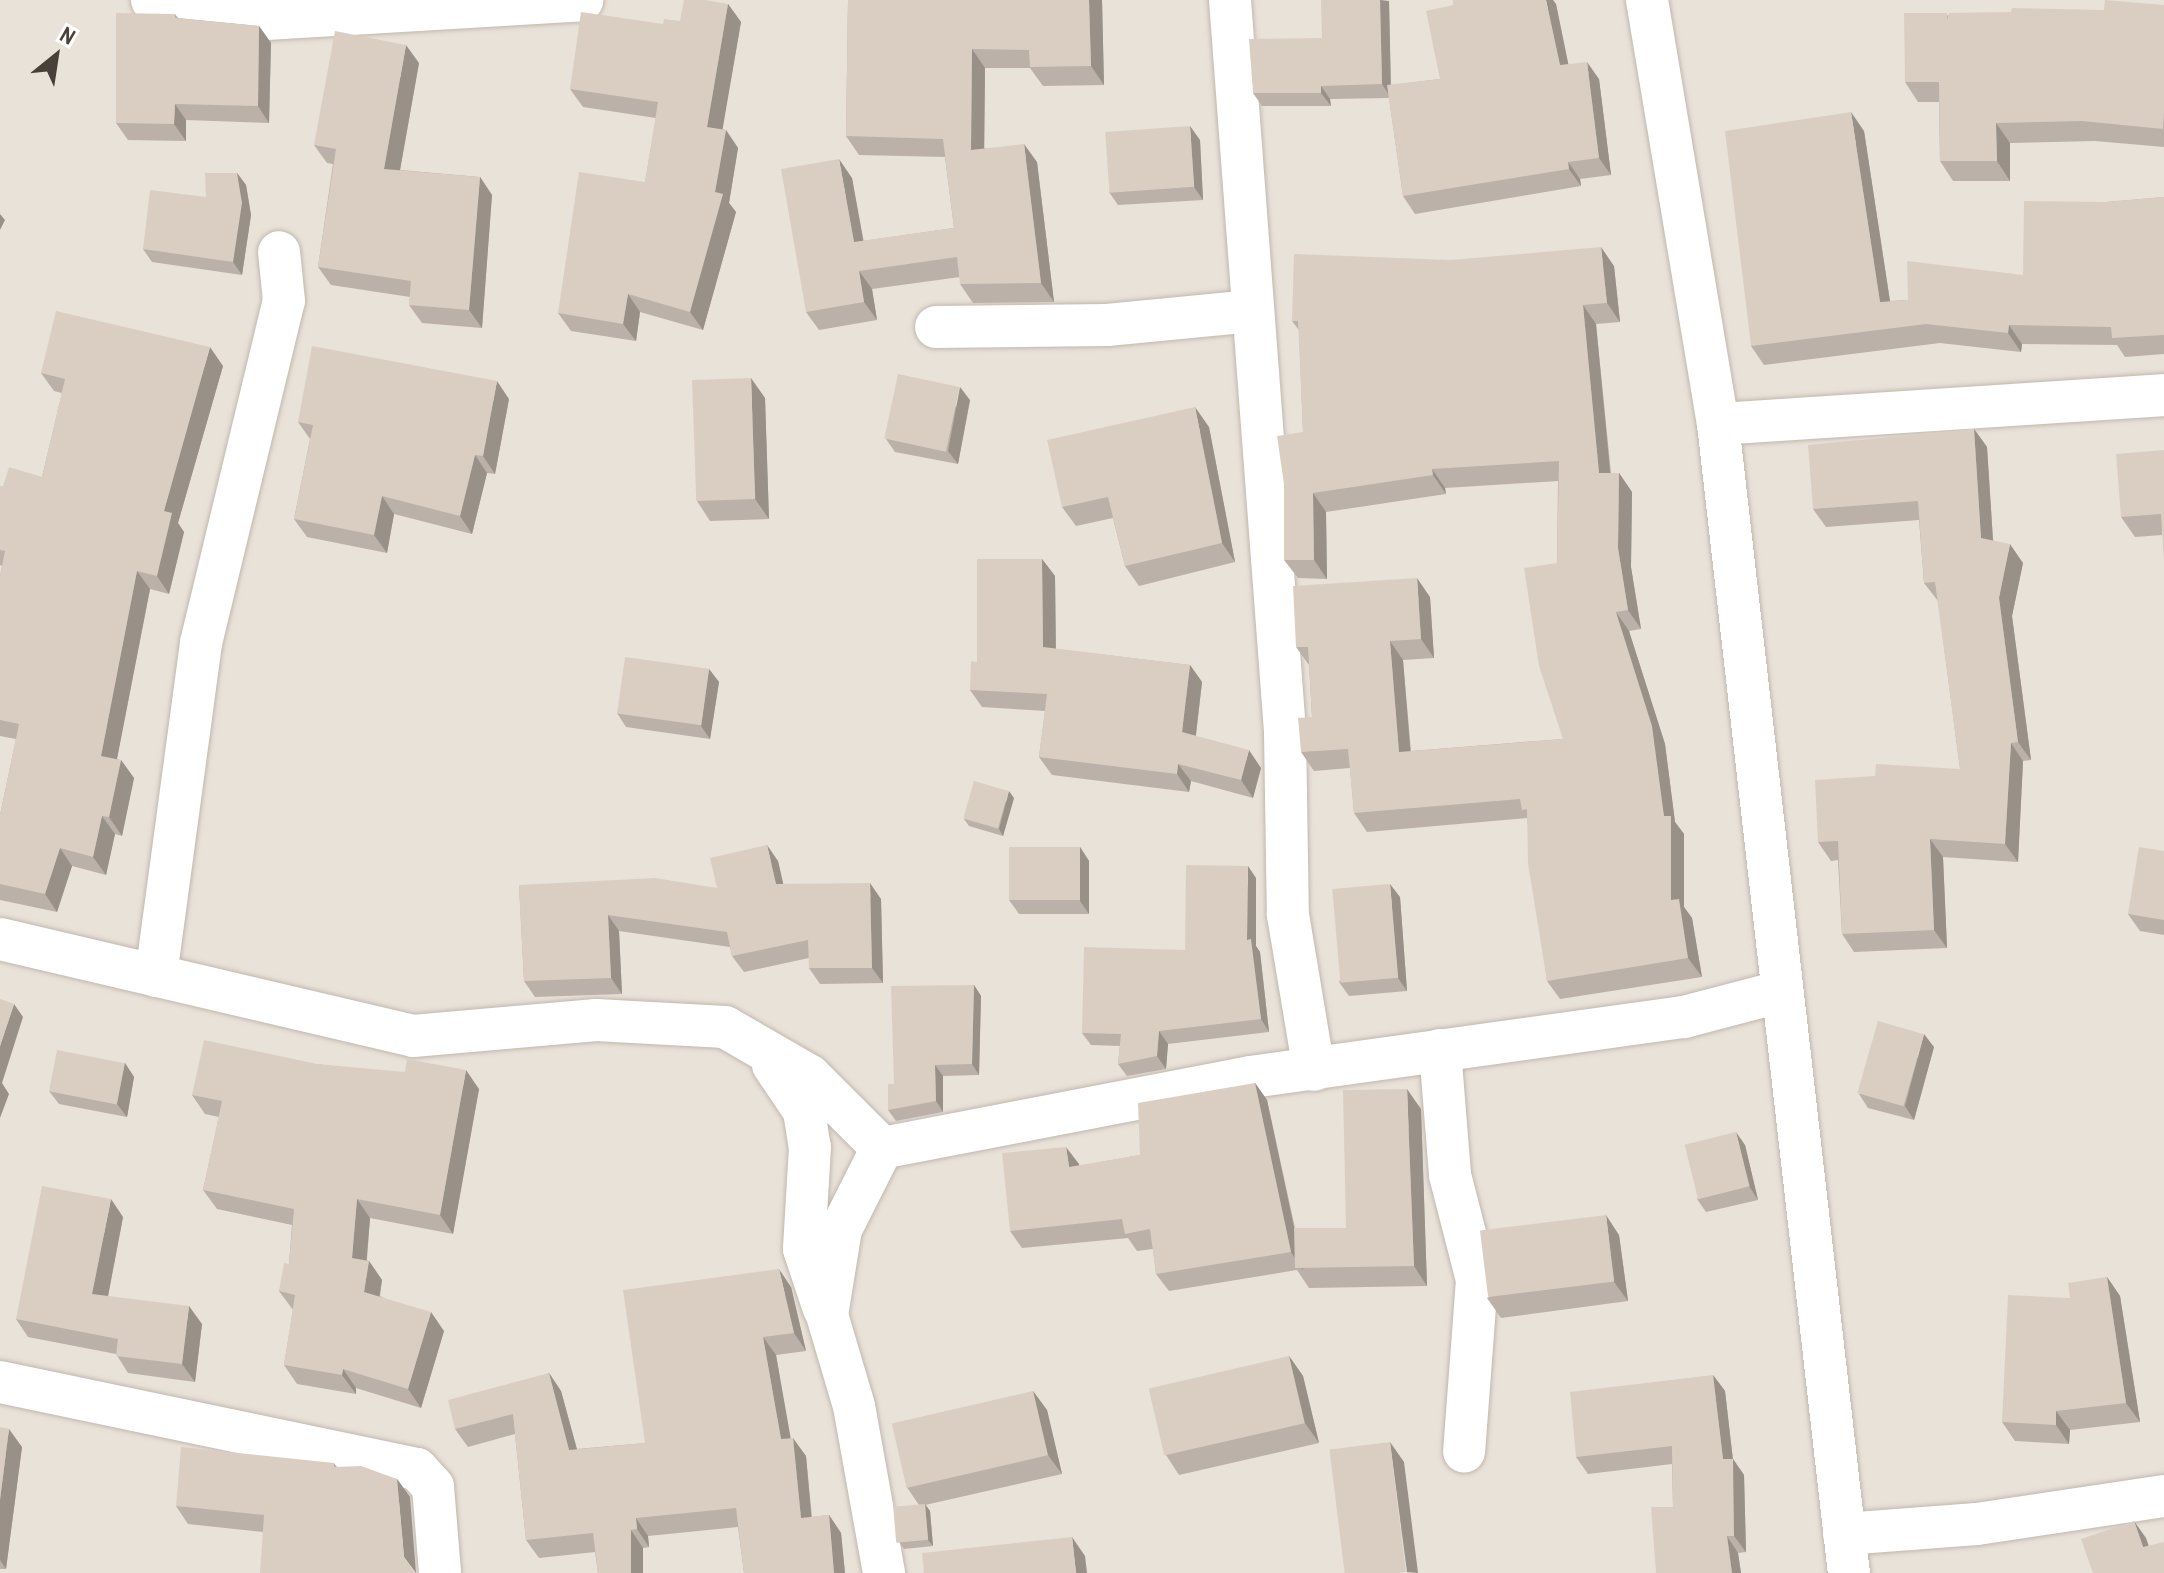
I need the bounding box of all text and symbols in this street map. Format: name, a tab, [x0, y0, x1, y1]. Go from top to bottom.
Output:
north arrow	[16, 16, 96, 96]
text: N	[55, 19, 81, 51]

